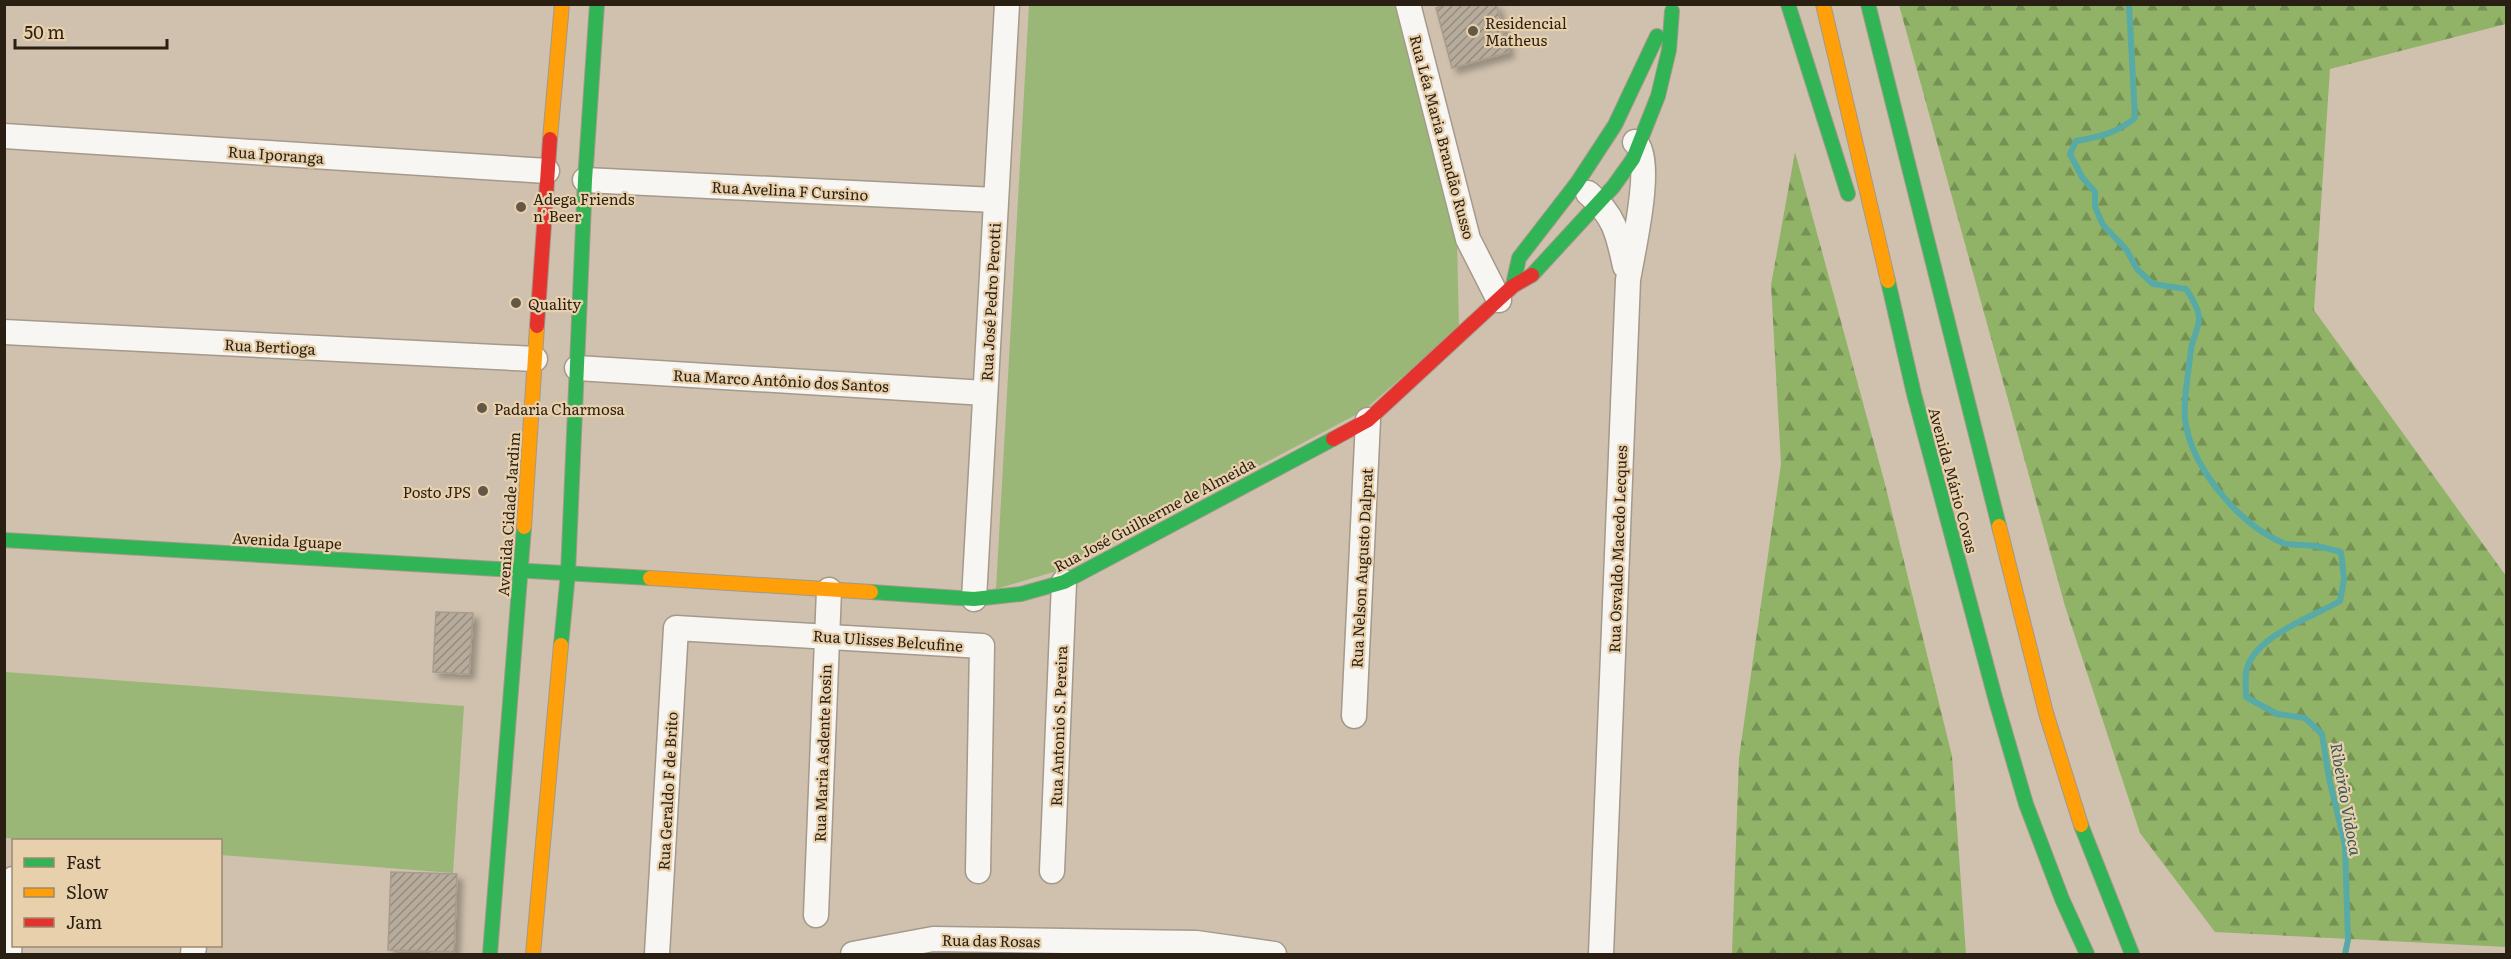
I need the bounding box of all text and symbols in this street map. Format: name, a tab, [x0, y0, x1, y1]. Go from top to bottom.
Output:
place label: Residencial Matheus	[1485, 11, 1567, 51]
scale bar	[15, 12, 166, 50]
text: 50 m	[24, 18, 65, 45]
marker: Residencial Matheus	[1466, 24, 1480, 38]
street label: Rua Léa Maria Brandão Russo	[1405, 32, 1481, 242]
street label: Rua Iporanga	[227, 139, 326, 169]
street label: Rua Avelina F Cursino	[711, 174, 869, 206]
place label: Adega Friends n' Beer	[533, 187, 635, 227]
marker: Adega Friends n' Beer	[514, 200, 528, 214]
street label: Rua José Pedro Perotti	[974, 222, 1006, 382]
place label: Quality	[528, 292, 582, 315]
marker: Quality	[509, 296, 523, 310]
street label: Rua Bertioga	[224, 332, 317, 360]
street label: Rua Marco Antônio dos Santos	[672, 363, 890, 397]
place label: Padaria Charmosa	[494, 397, 625, 420]
marker: Padaria Charmosa	[475, 401, 489, 415]
street label: Avenida Mário Covas	[1923, 405, 1985, 556]
street label: Avenida Cidade Jardim	[491, 431, 525, 597]
street label: Rua Osvaldo Macedo Lecques	[1602, 445, 1632, 653]
street label: Rua José Guilherme de Almeida	[1049, 450, 1260, 577]
street label: Rua Nelson Augusto Dalprat	[1344, 467, 1378, 669]
place label: Posto JPS	[403, 480, 471, 503]
marker: Posto JPS	[476, 484, 490, 498]
street label: Avenida Iguape	[231, 526, 343, 554]
street label: Rua Ulisses Belcufine	[812, 623, 964, 657]
street label: Rua Antonio S. Pereira	[1044, 644, 1072, 807]
street label: Rua Maria Asdente Rosin	[807, 664, 837, 842]
street label: Rua Geraldo F de Brito	[651, 711, 683, 871]
water label: Ribeirão Vidoca	[2325, 741, 2369, 858]
legend	[12, 839, 222, 947]
text: Fast	[66, 848, 102, 875]
text: Slow	[66, 878, 109, 905]
text: Jam	[66, 908, 102, 935]
street label: Rua das Rosas	[942, 928, 1040, 952]

